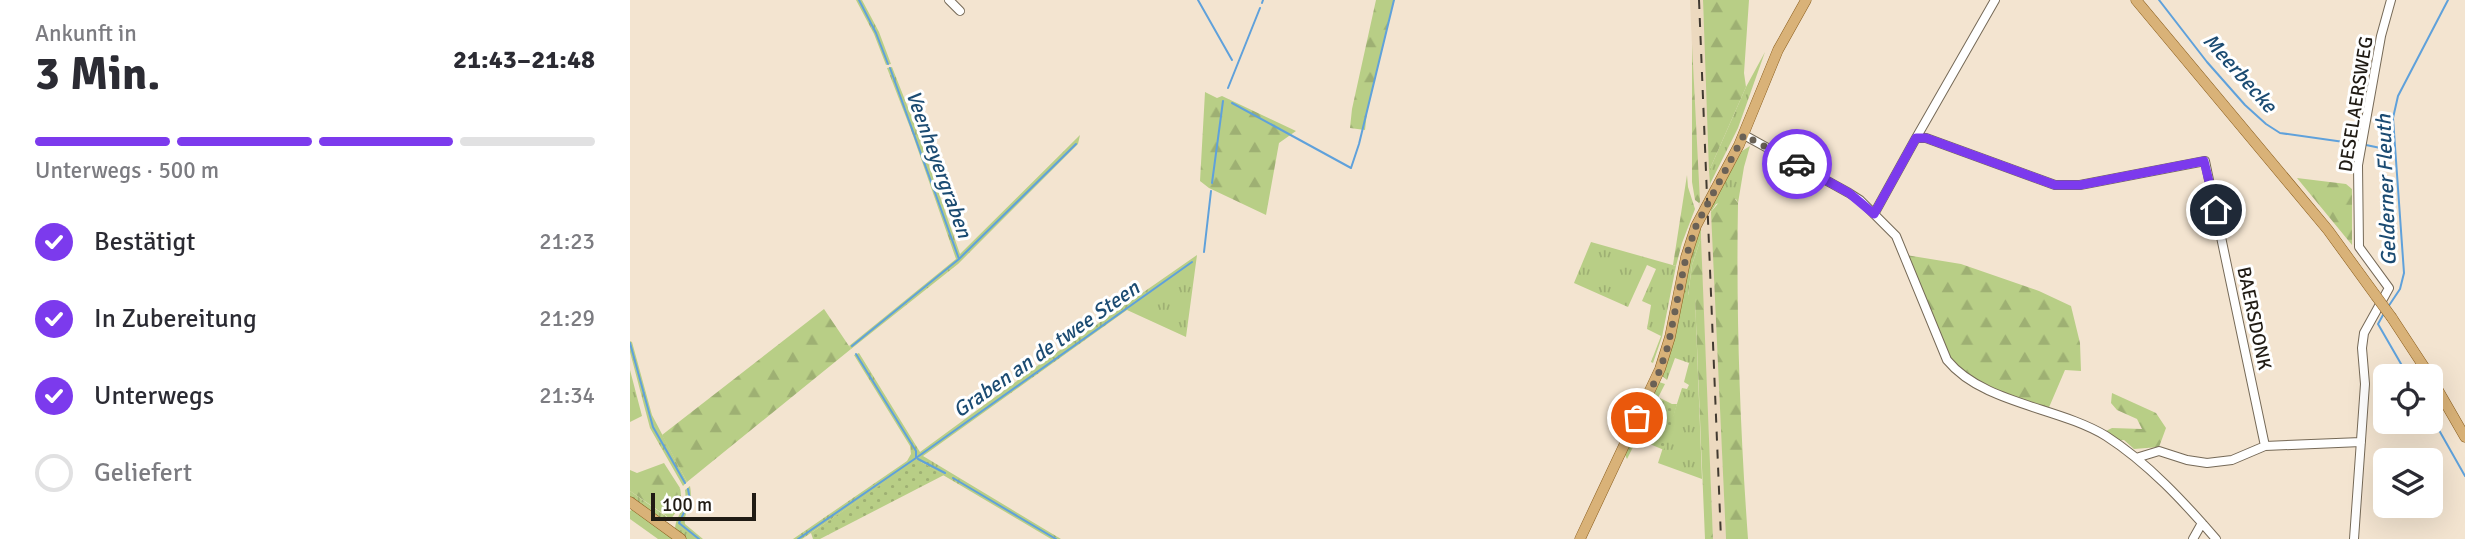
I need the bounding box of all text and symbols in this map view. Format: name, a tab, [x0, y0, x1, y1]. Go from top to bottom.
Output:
text: Ankunft in	[35, 19, 137, 48]
water label: Meerbecke	[2198, 28, 2283, 119]
street label: DESELAERSWEG	[2333, 35, 2379, 174]
text: 21:43–21:48	[453, 44, 595, 76]
text: 3 Min.	[35, 46, 160, 102]
water label: Veenheyergraben	[900, 87, 978, 242]
water label: Gelderner Fleuth	[2370, 113, 2402, 266]
courier	[1762, 129, 1832, 199]
icon: car	[1778, 145, 1816, 183]
text: Unterwegs · 500 m	[35, 156, 219, 185]
pin	[2186, 180, 2246, 240]
icon: home	[2197, 191, 2235, 229]
icon: check	[35, 223, 73, 261]
text: Bestätigt	[94, 226, 195, 258]
text: 21:23	[539, 227, 595, 256]
street label: BAERSDONK	[2231, 264, 2277, 373]
water label: Graben an de twee Steen	[948, 274, 1145, 423]
icon: check	[35, 300, 73, 338]
text: In Zubereitung	[94, 303, 257, 335]
text: 21:29	[539, 304, 595, 333]
map controls	[2373, 364, 2443, 518]
button: locate	[2373, 364, 2443, 434]
icon: check	[35, 377, 73, 415]
text: Unterwegs	[94, 380, 214, 412]
text: 21:34	[539, 381, 595, 410]
pin	[1607, 388, 1667, 448]
icon: bag	[1618, 399, 1656, 437]
button: layers	[2373, 448, 2443, 518]
text: Geliefert	[94, 457, 192, 489]
scale bar	[651, 490, 756, 522]
text: 100 m	[662, 493, 712, 517]

